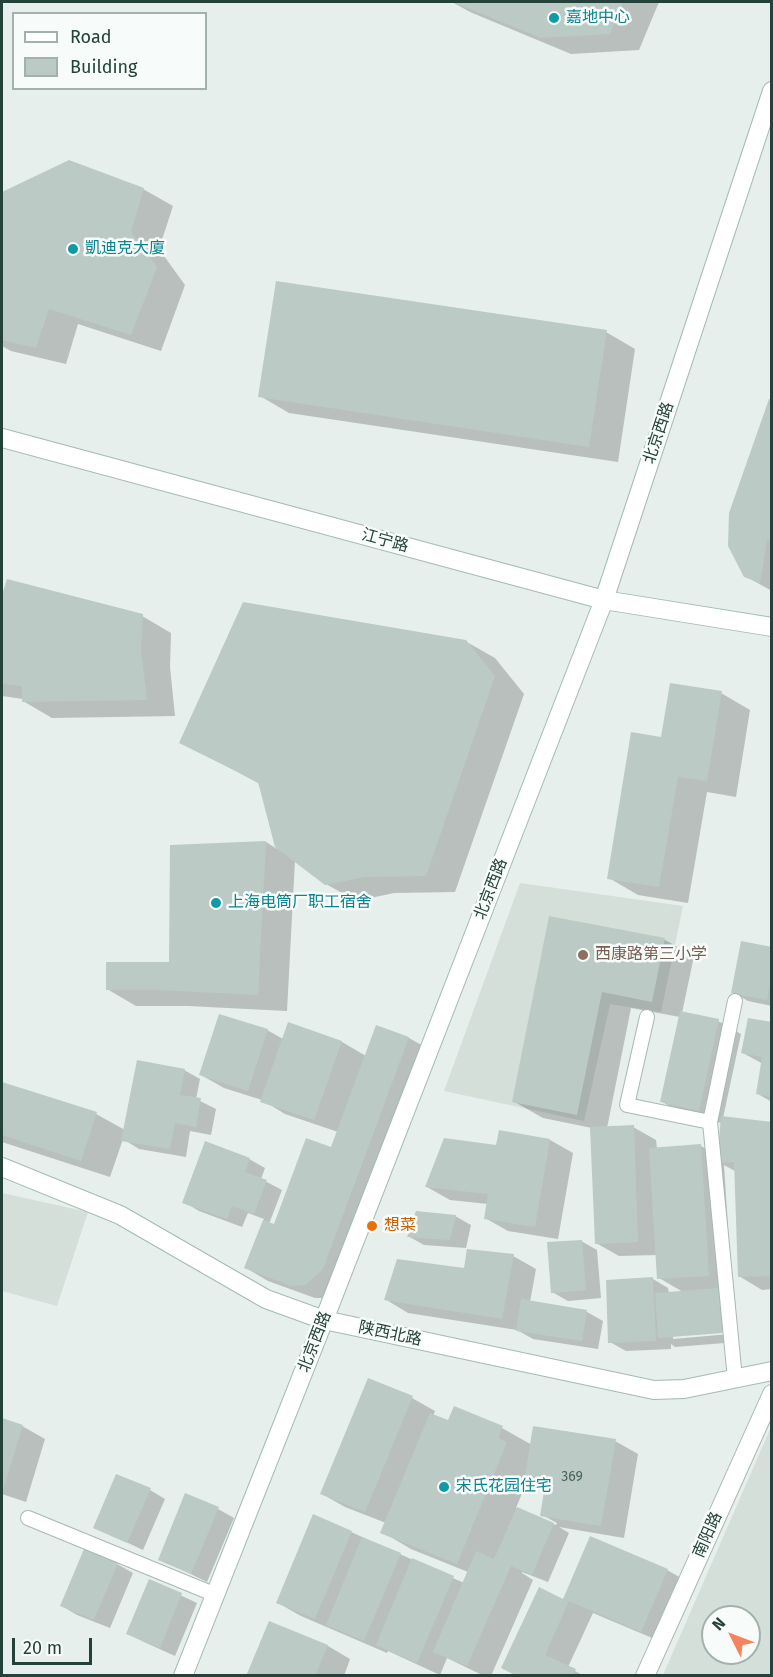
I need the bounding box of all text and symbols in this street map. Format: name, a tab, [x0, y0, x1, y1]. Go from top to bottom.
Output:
place label: 嘉地中心	[566, 8, 630, 28]
marker: 嘉地中心	[547, 11, 561, 25]
legend	[12, 12, 207, 90]
text: Road	[70, 26, 112, 48]
text: Building	[70, 56, 137, 78]
place label: 凱迪克大廈	[85, 239, 165, 259]
marker: 凱迪克大廈	[66, 242, 80, 256]
street label: 北京西路	[640, 400, 678, 466]
street label: 江宁路	[359, 526, 411, 556]
street label: 北京西路	[471, 856, 511, 922]
place label: 上海电筒厂职工宿舍	[228, 893, 372, 913]
marker: 上海电筒厂职工宿舍	[209, 896, 223, 910]
place label: 西康路第三小学	[595, 945, 707, 965]
marker: 西康路第三小学	[576, 948, 590, 962]
place label: 想菜	[384, 1216, 416, 1236]
marker: 想菜	[365, 1219, 379, 1233]
street label: 北京西路	[295, 1309, 335, 1375]
street label: 陕西北路	[357, 1318, 423, 1350]
house number: 369	[561, 1469, 583, 1485]
place label: 宋氏花园住宅	[456, 1477, 552, 1497]
marker: 宋氏花园住宅	[437, 1480, 451, 1494]
street label: 南阳路	[689, 1509, 727, 1561]
north arrow	[701, 1605, 761, 1665]
text: N	[708, 1614, 729, 1634]
scale bar	[15, 1626, 94, 1664]
text: 20 m	[23, 1637, 62, 1659]

